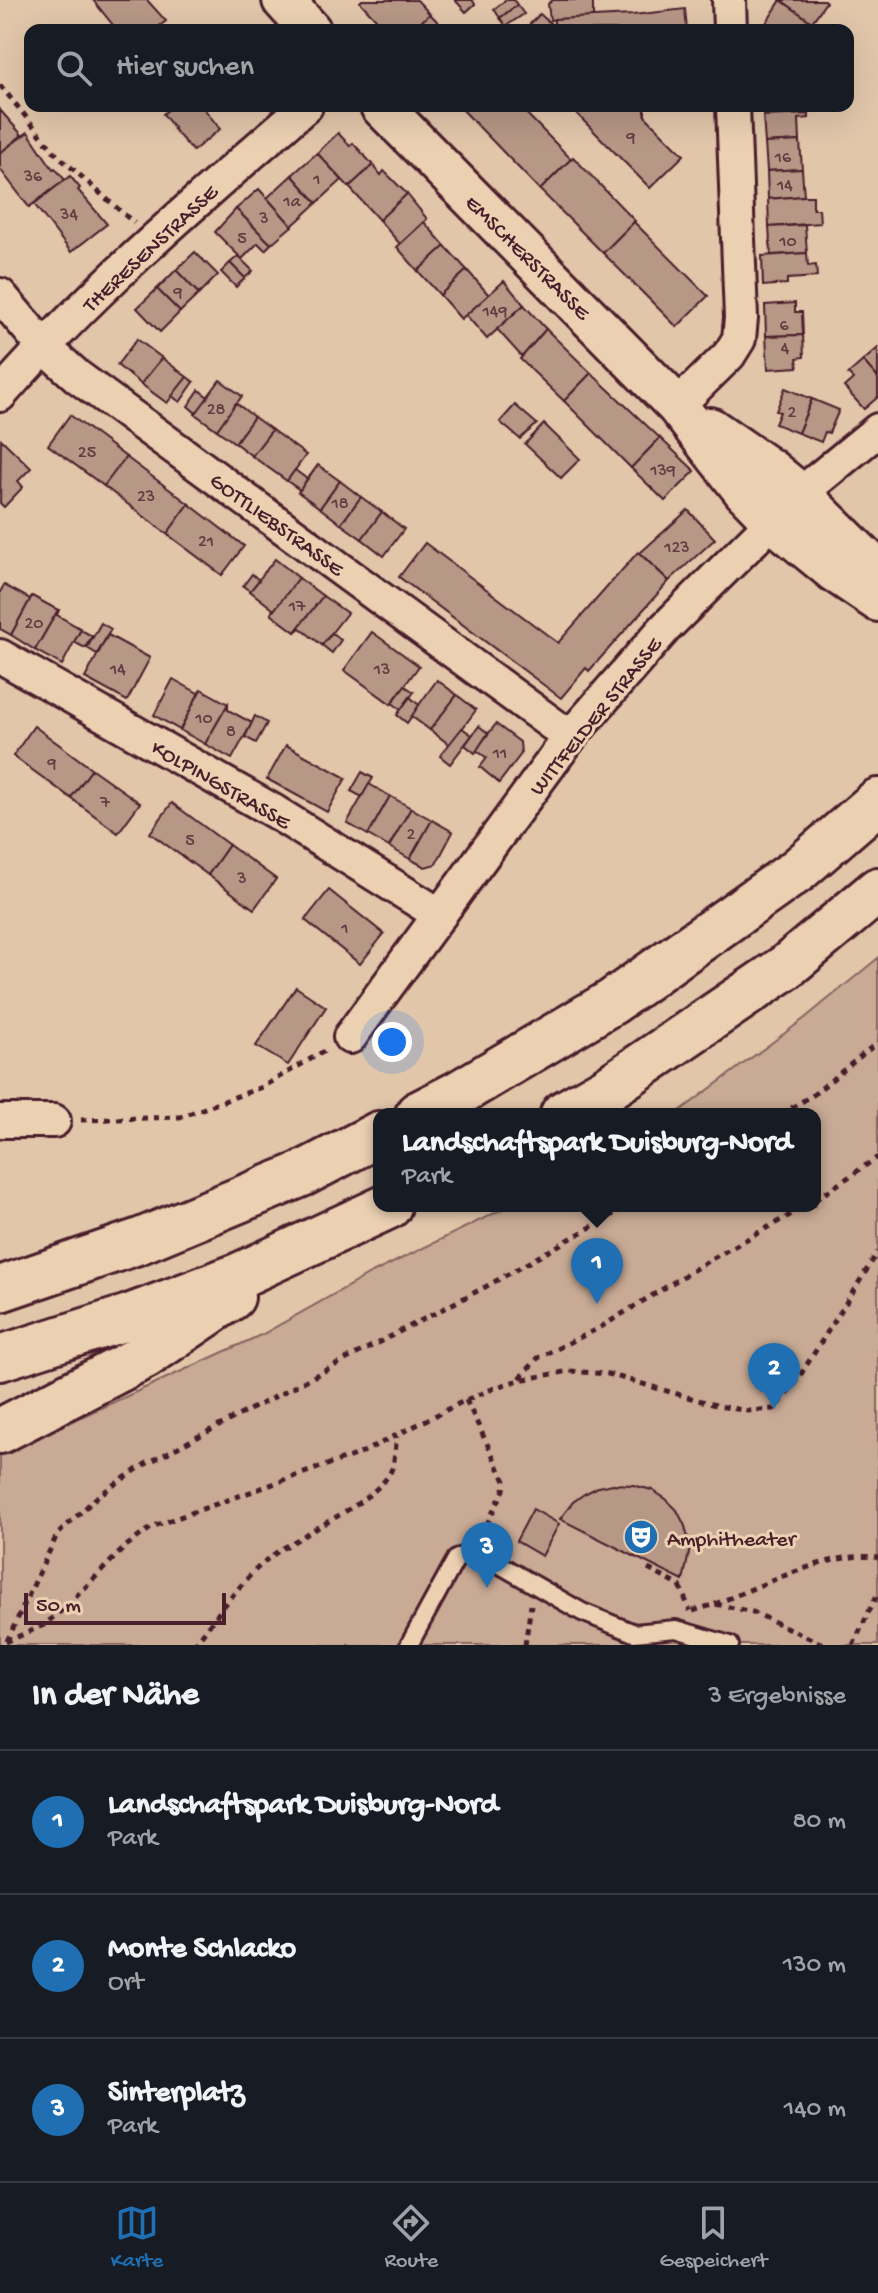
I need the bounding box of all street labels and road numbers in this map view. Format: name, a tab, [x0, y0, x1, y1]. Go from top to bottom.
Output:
street label: THERESENSTRASSE	[77, 180, 226, 321]
street label: EMSCHERSTRASSE	[458, 191, 595, 328]
street label: GOTTLIEBSTRASSE	[203, 469, 349, 584]
street label: WITTFELDER STRASSE	[525, 632, 670, 802]
street label: KOLPINGSTRASSE	[146, 736, 295, 837]

